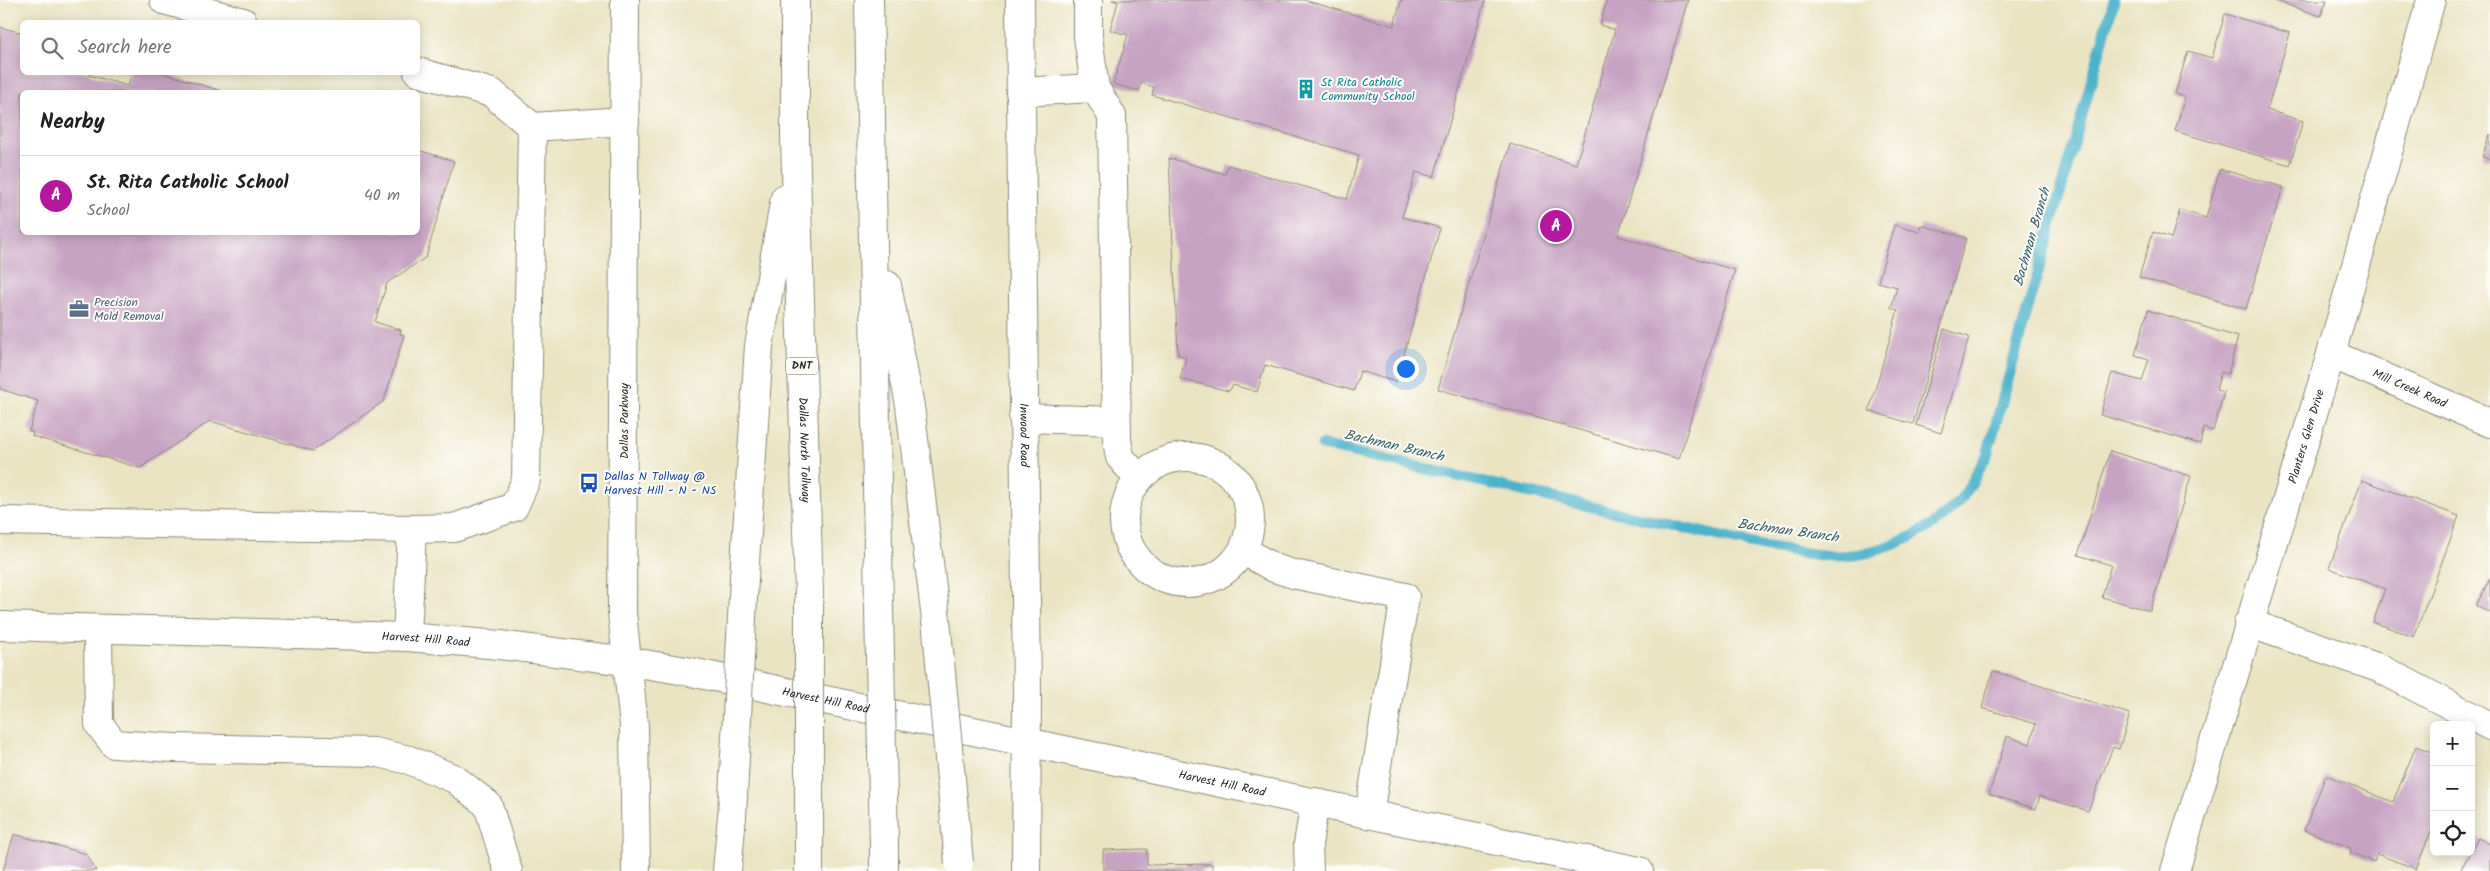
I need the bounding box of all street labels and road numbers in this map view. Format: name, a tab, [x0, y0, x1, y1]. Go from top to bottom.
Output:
road number: DNT	[786, 358, 818, 374]
street label: Mill Creek Road	[2370, 364, 2451, 413]
street label: Dallas Parkway	[615, 383, 634, 459]
street label: Planters Glen Drive	[2283, 386, 2330, 486]
street label: Dallas North Tollway	[793, 397, 816, 503]
street label: Inwood Road	[1015, 403, 1034, 468]
street label: Harvest Hill Road	[381, 627, 472, 652]
street label: Harvest Hill Road	[780, 682, 872, 719]
street label: Harvest Hill Road	[1177, 765, 1268, 802]

